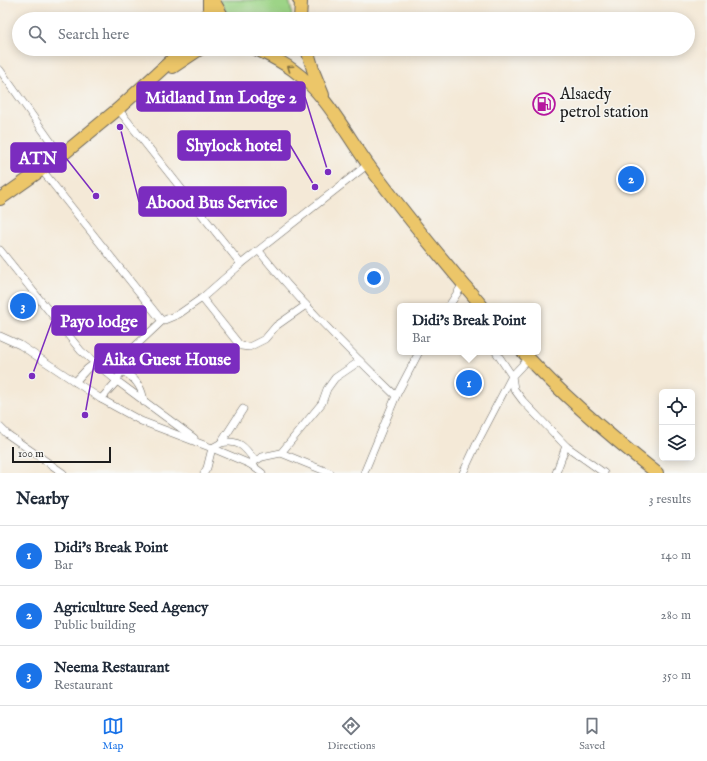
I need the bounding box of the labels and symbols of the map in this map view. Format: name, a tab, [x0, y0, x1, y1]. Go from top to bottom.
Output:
one-way arrow	[287, 65, 294, 73]
callout: Midland Inn Lodge 2	[137, 82, 305, 111]
place label: Alsaedy petrol station	[559, 85, 649, 123]
text: Midland Inn Lodge 2	[145, 88, 297, 109]
fuel station icon: Alsaedy petrol station	[531, 91, 557, 117]
callout: Shylock hotel	[178, 131, 290, 160]
text: Shylock hotel	[186, 136, 282, 157]
callout: ATN	[11, 143, 66, 172]
text: ATN	[18, 149, 57, 170]
pin: 2	[618, 164, 644, 194]
callout: Abood Bus Service	[139, 187, 286, 216]
text: Abood Bus Service	[145, 193, 278, 214]
your location	[364, 268, 384, 288]
pin: 3	[10, 291, 36, 321]
callout: Payo lodge	[52, 306, 146, 335]
text: Payo lodge	[60, 312, 138, 333]
callout: Aika Guest House	[95, 344, 239, 373]
text: Aika Guest House	[102, 350, 231, 371]
pin: 1	[456, 368, 482, 398]
scale bar	[12, 445, 111, 464]

